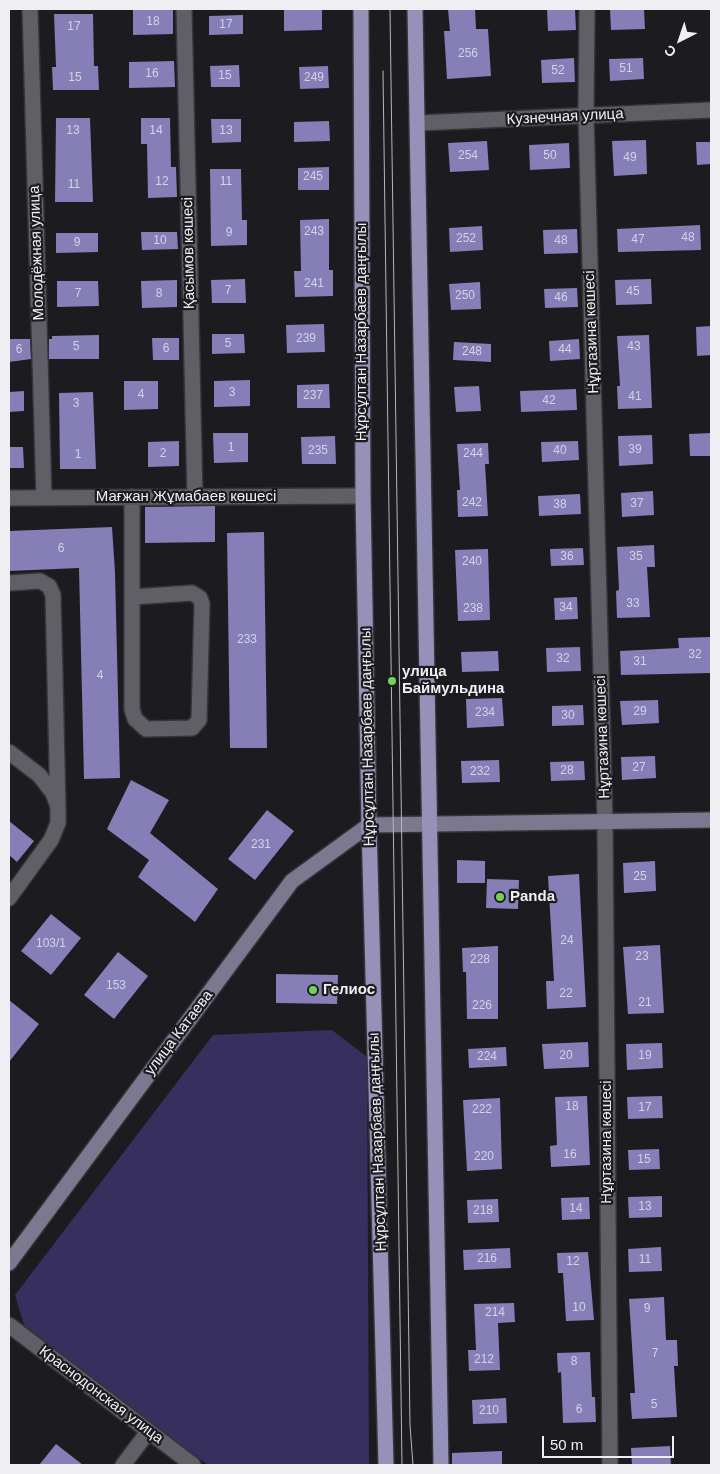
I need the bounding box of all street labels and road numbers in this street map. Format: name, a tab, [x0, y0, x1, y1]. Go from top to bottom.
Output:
street label: Кузнечная улица	[506, 105, 624, 129]
street label: Молодёжная улица	[26, 185, 48, 321]
street label: Қасымов көшесі	[179, 197, 199, 309]
street label: Нұрсұлтан Назарбаев даңғылы	[353, 223, 371, 441]
street label: Нұртазина көшесі	[581, 270, 603, 394]
street label: Мағжан Жұмабаев көшесі	[96, 488, 276, 506]
street label: Нұрсұлтан Назарбаев даңғылы	[357, 627, 379, 847]
street label: Нұртазина көшесі	[592, 675, 614, 799]
street label: улица Катаева	[141, 987, 217, 1079]
street label: Нұрсұлтан Назарбаев даңғылы	[365, 1032, 391, 1252]
street label: Нұртазина көшесі	[598, 1080, 616, 1204]
street label: Краснодонская улица	[35, 1342, 167, 1448]

